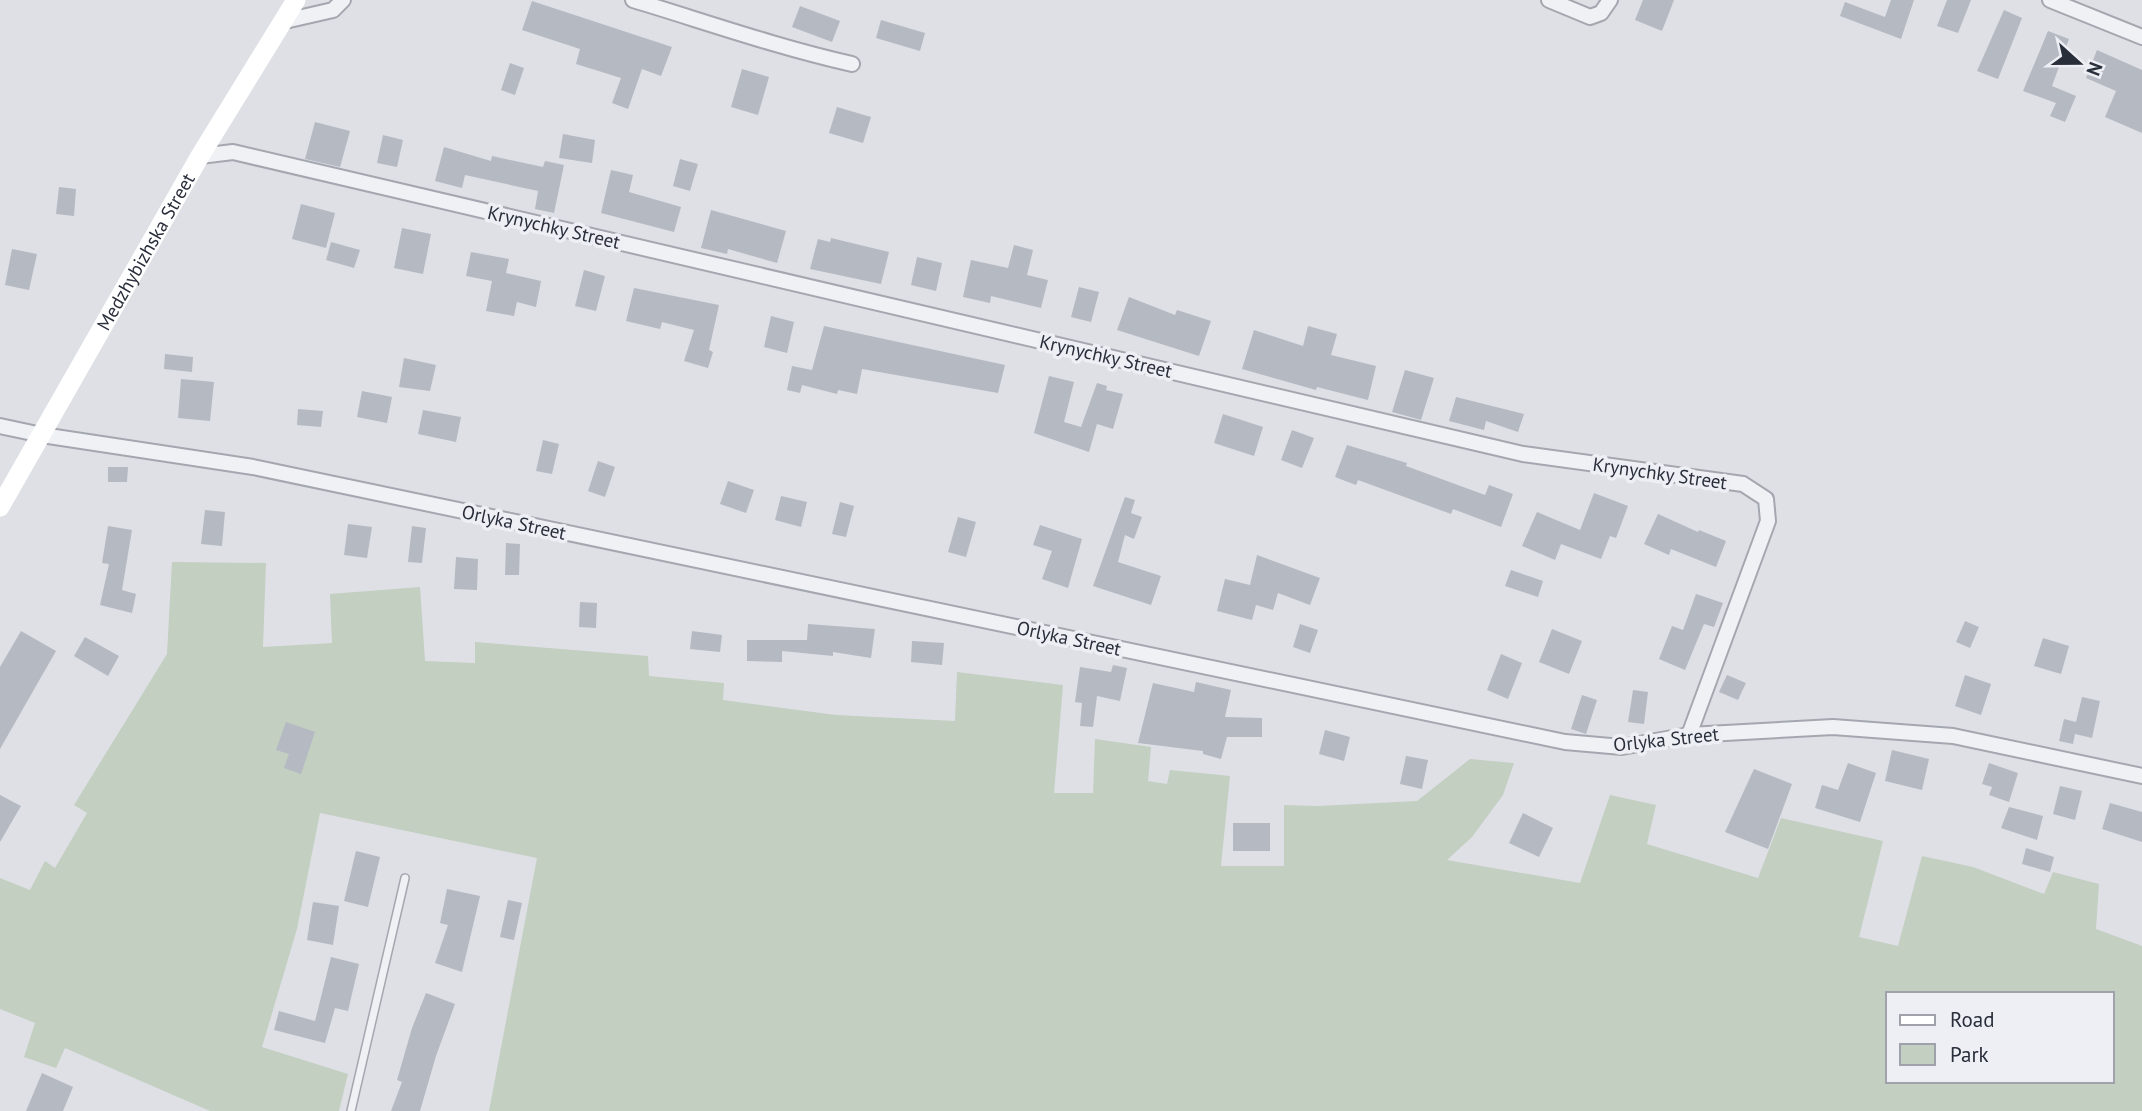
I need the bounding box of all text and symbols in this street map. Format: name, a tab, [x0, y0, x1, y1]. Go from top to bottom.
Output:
north arrow	[2044, 28, 2114, 98]
text: N	[2081, 59, 2108, 79]
street label: Medzhybizhska Street	[91, 168, 200, 334]
street label: Krynychky Street	[485, 200, 623, 254]
street label: Krynychky Street	[1037, 329, 1175, 383]
street label: Krynychky Street	[1591, 452, 1729, 494]
street label: Orlyka Street	[460, 499, 569, 545]
street label: Orlyka Street	[1015, 615, 1124, 661]
street label: Orlyka Street	[1612, 721, 1721, 756]
legend	[1886, 992, 2114, 1083]
text: Road	[1950, 1006, 1994, 1033]
text: Park	[1950, 1041, 1989, 1068]

